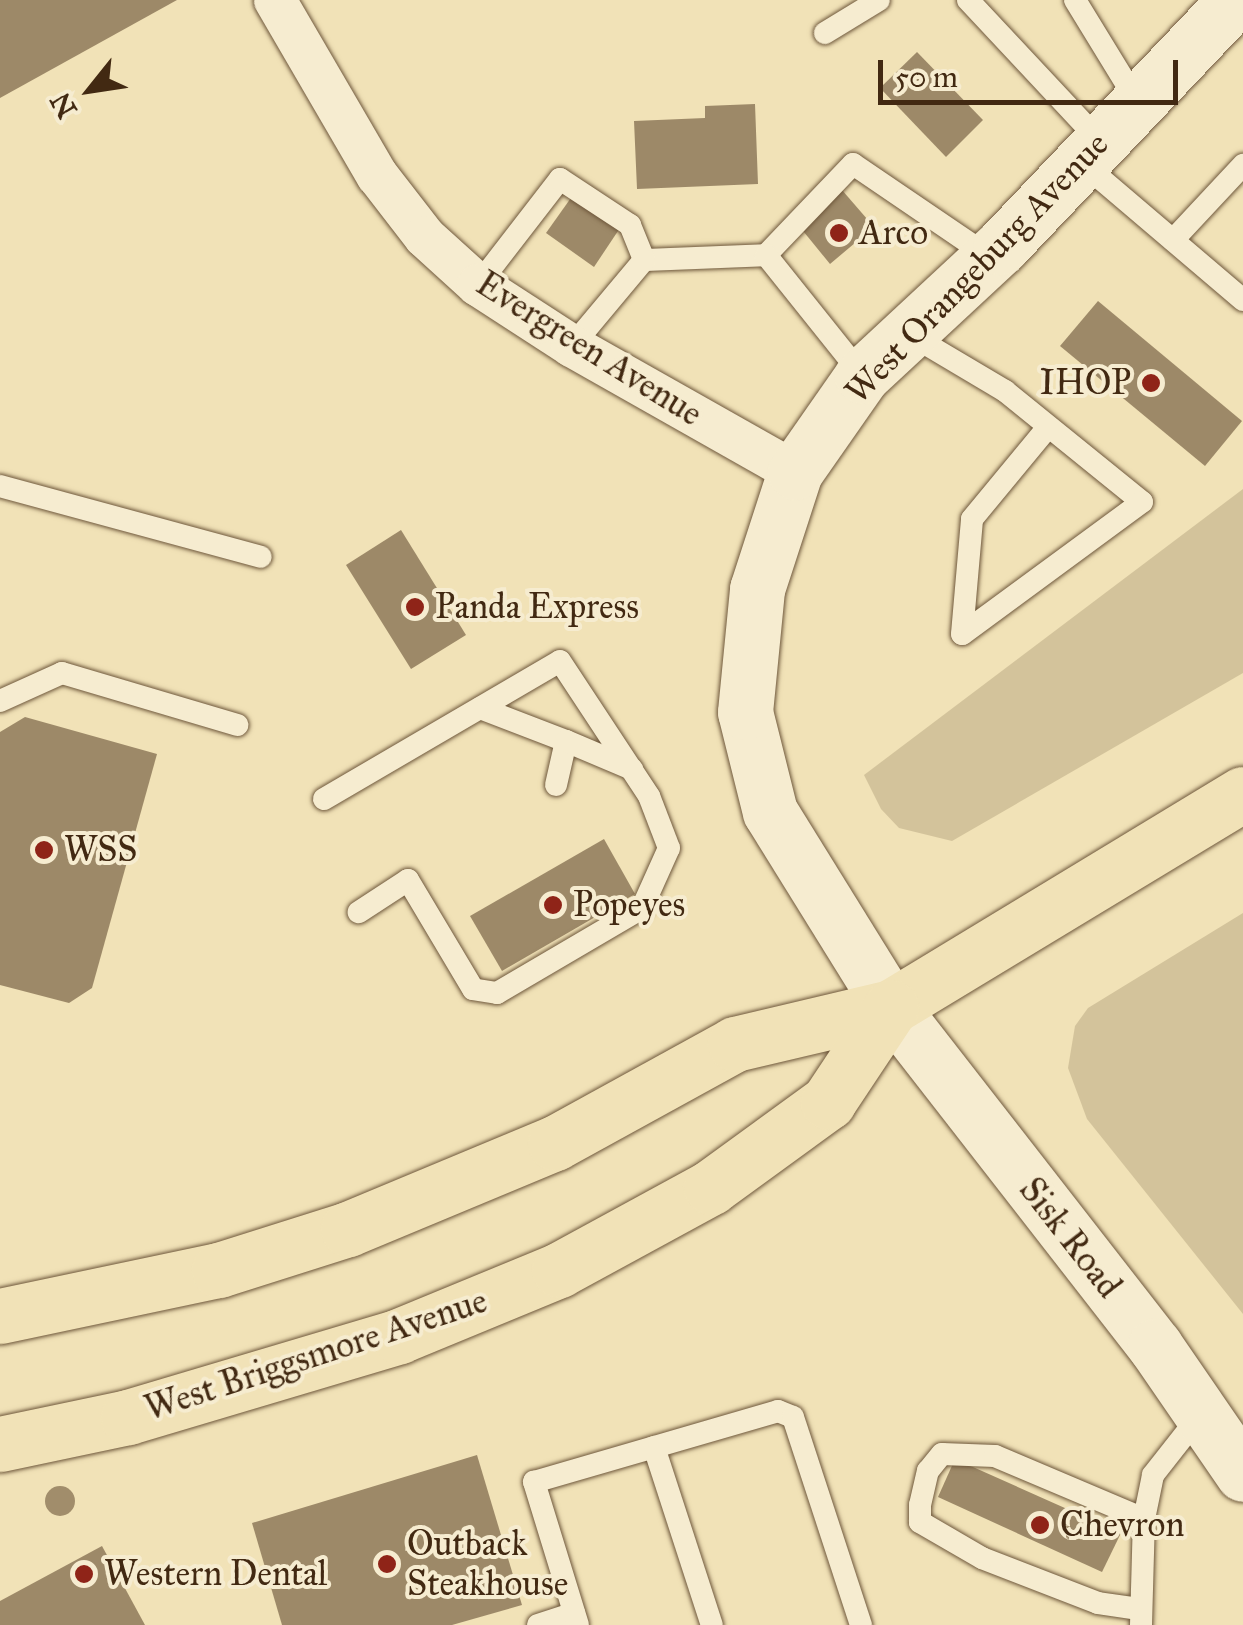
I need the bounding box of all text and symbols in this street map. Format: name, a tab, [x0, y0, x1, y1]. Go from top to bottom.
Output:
north arrow	[40, 40, 140, 140]
scale bar	[883, 40, 1183, 102]
text: 50 m	[895, 59, 958, 95]
text: N	[42, 86, 85, 124]
street label: West Orangeburg Avenue	[836, 124, 1118, 412]
place label: Arco	[859, 212, 928, 254]
marker: Arco	[828, 222, 850, 244]
street label: Evergreen Avenue	[468, 263, 710, 435]
place label: IHOP	[1040, 362, 1131, 404]
marker: IHOP	[1140, 372, 1162, 394]
place label: Panda Express	[435, 586, 639, 628]
marker: Panda Express	[404, 596, 426, 618]
place label: WSS	[64, 829, 137, 871]
marker: WSS	[33, 839, 55, 861]
place label: Popeyes	[573, 884, 685, 926]
marker: Popeyes	[542, 894, 564, 916]
street label: Sisk Road	[1010, 1170, 1130, 1306]
street label: West Briggsmore Avenue	[140, 1280, 492, 1430]
place label: Chevron	[1060, 1504, 1184, 1546]
marker: Chevron	[1029, 1514, 1051, 1536]
place label: Outback Steakhouse	[407, 1523, 568, 1605]
place label: Western Dental	[104, 1553, 327, 1595]
marker: Outback Steakhouse	[376, 1553, 398, 1575]
marker: Western Dental	[73, 1563, 95, 1585]

